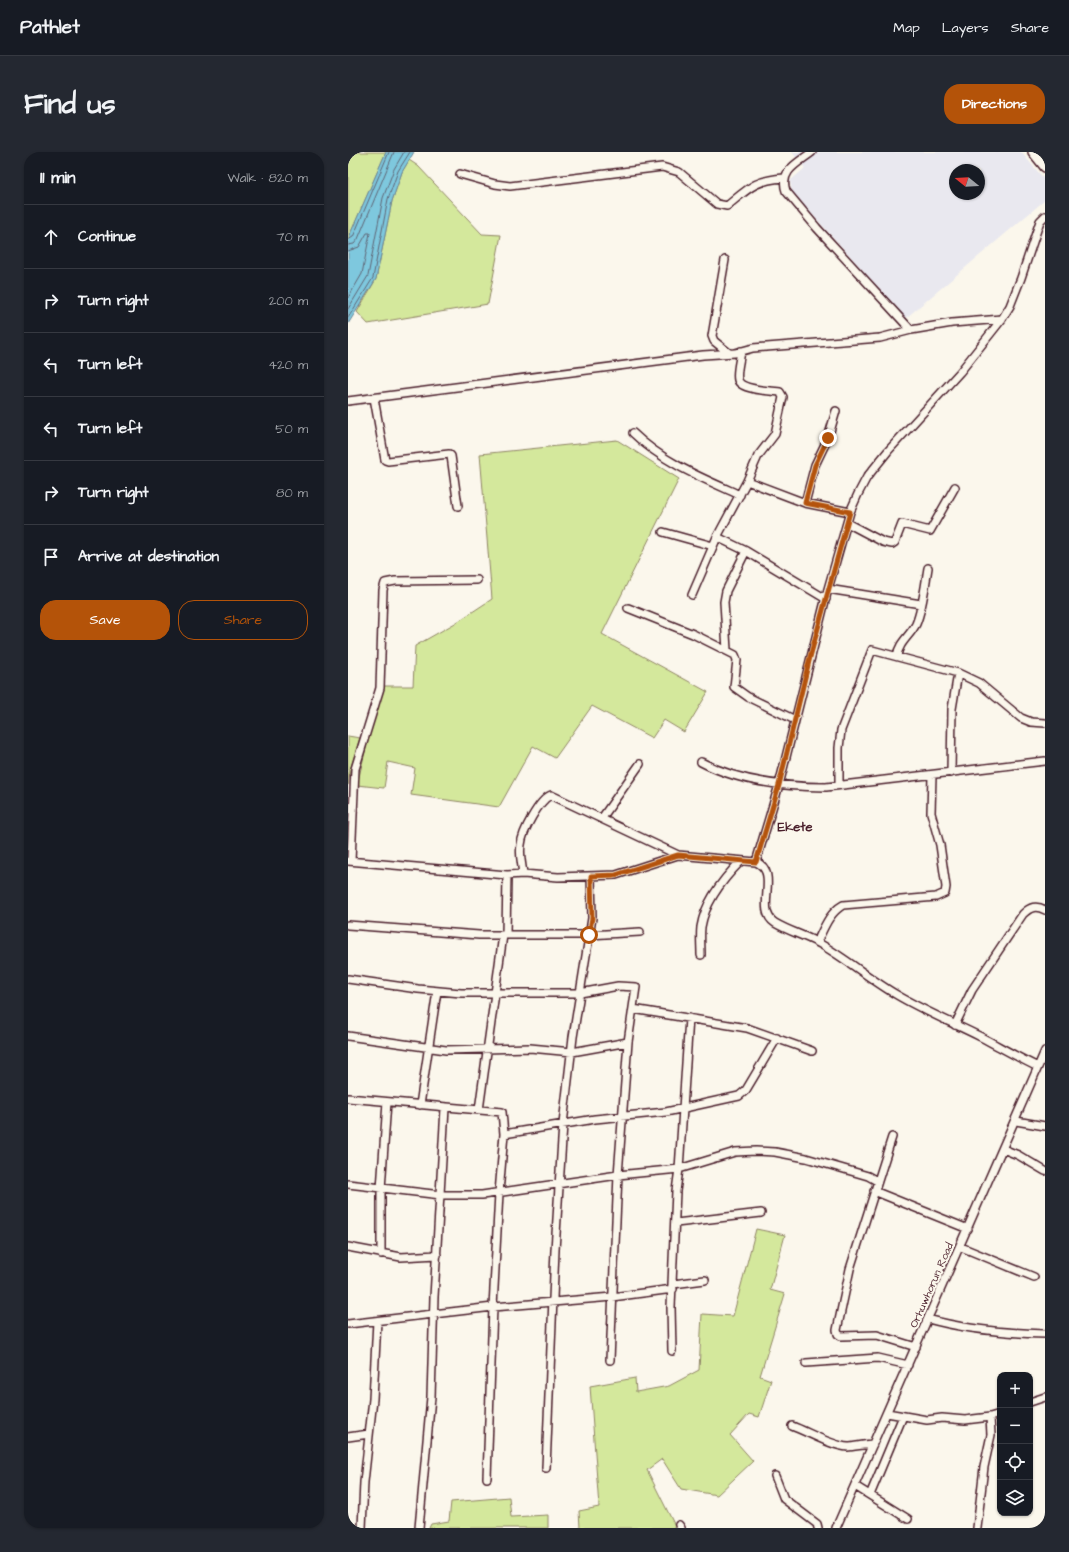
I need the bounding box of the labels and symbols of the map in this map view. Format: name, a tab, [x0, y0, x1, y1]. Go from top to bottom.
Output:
north arrow	[949, 164, 985, 200]
route end	[819, 429, 837, 447]
district label: Ekete	[777, 818, 813, 836]
route start	[580, 926, 598, 944]
street label: Orhuwhorun Road	[906, 1240, 957, 1330]

